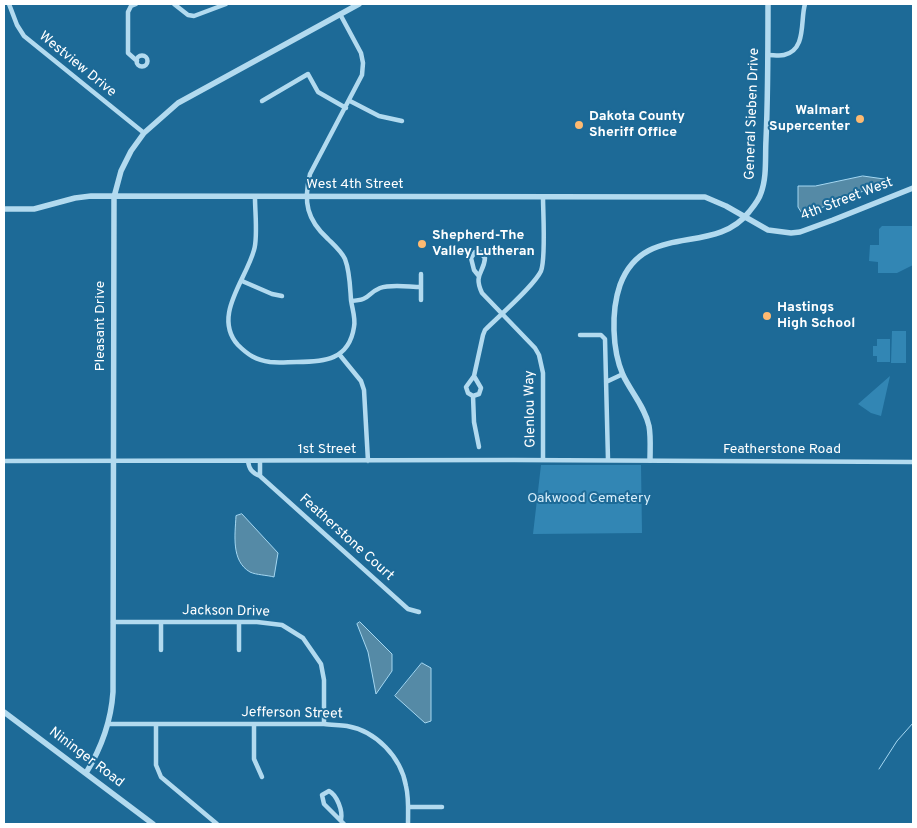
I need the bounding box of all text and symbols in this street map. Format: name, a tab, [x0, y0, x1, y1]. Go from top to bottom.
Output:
street label: Westview Drive	[35, 29, 119, 101]
street label: General Sieben Drive	[742, 48, 764, 180]
place label: Walmart Supercenter	[769, 103, 850, 136]
place label: Dakota County Sheriff Office	[589, 109, 685, 142]
marker: Walmart Supercenter	[854, 113, 866, 125]
marker: Dakota County Sheriff Office	[573, 119, 585, 131]
street label: 4th Street West	[799, 175, 895, 225]
street label: West 4th Street	[306, 177, 404, 193]
place label: Shepherd-The Valley Lutheran	[432, 228, 535, 260]
marker: Shepherd-The Valley Lutheran	[416, 238, 428, 250]
street label: Pleasant Drive	[93, 281, 109, 371]
place label: Hastings High School	[777, 300, 855, 332]
marker: Hastings High School	[761, 310, 773, 322]
street label: Glenlou Way	[522, 370, 540, 448]
street label: 1st Street	[298, 442, 356, 458]
street label: Featherstone Road	[723, 442, 841, 458]
street label: Featherstone Court	[295, 491, 397, 585]
park label: Oakwood Cemetery	[527, 491, 651, 507]
street label: Jackson Drive	[182, 603, 270, 621]
street label: Jefferson Street	[241, 705, 343, 723]
street label: Nininger Road	[45, 724, 127, 792]

